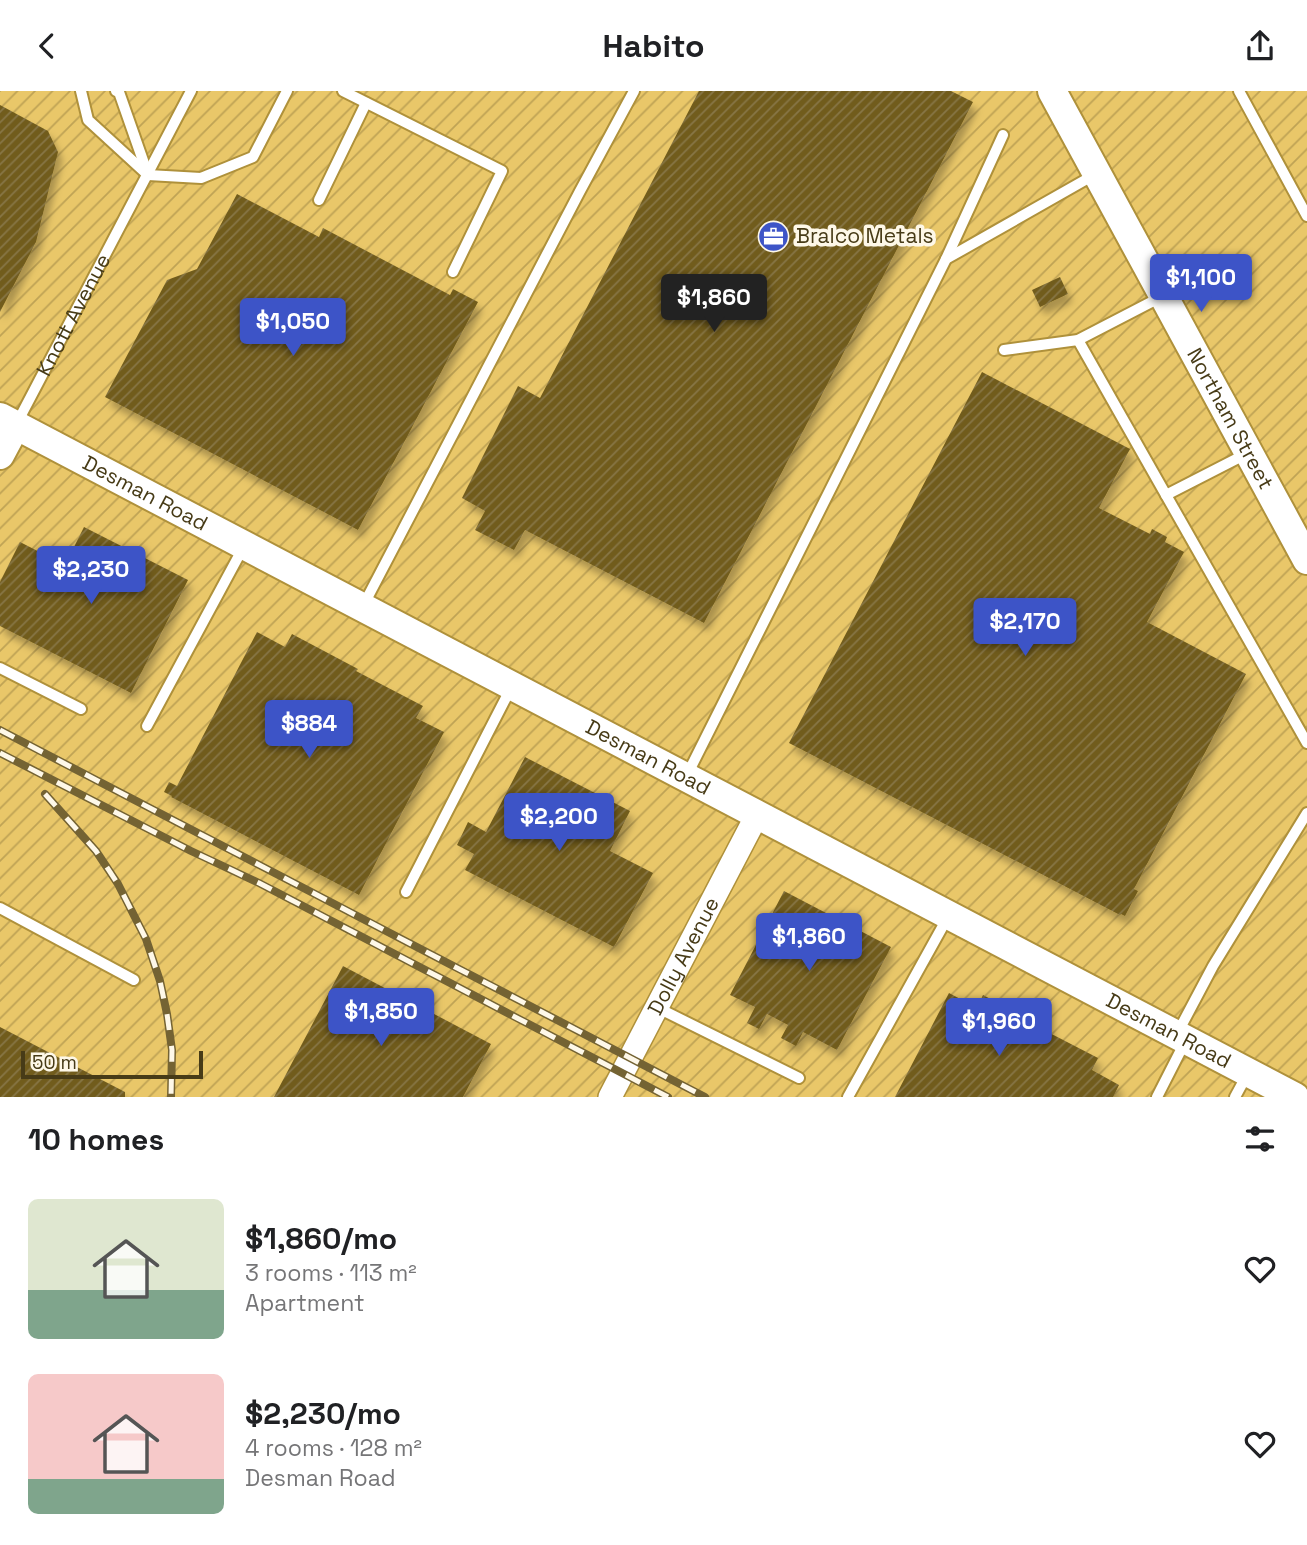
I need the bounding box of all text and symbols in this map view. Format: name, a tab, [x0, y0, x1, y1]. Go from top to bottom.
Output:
text: Habito	[602, 26, 705, 66]
icon: back	[28, 27, 66, 65]
icon: share	[1241, 27, 1279, 65]
office icon: Bralco Metals	[756, 219, 790, 253]
place label: Bralco Metals	[796, 222, 934, 249]
street label: Knott Avenue	[30, 249, 116, 381]
pin: $1,100	[1144, 255, 1258, 314]
text: $1,100	[1166, 262, 1236, 292]
pin: $1,860	[657, 275, 771, 334]
text: $1,860	[677, 282, 751, 312]
pin: $1,050	[236, 299, 350, 358]
text: $1,050	[256, 306, 330, 336]
street label: Northam Street	[1181, 343, 1280, 494]
street label: Desman Road	[78, 449, 213, 537]
pin: $2,230	[34, 547, 148, 606]
text: $2,230	[53, 554, 129, 584]
pin: $2,170	[968, 599, 1082, 658]
text: $2,170	[989, 606, 1061, 636]
pin: $884	[268, 701, 350, 760]
text: $884	[281, 708, 337, 738]
street label: Desman Road	[581, 713, 715, 801]
pin: $2,200	[502, 793, 616, 853]
text: $2,200	[520, 801, 598, 831]
street label: Dolly Avenue	[641, 892, 725, 1019]
pin: $1,860	[752, 913, 866, 973]
text: $1,860	[772, 921, 846, 951]
street label: Desman Road	[1102, 986, 1236, 1074]
pin: $1,850	[324, 989, 438, 1048]
text: $1,850	[344, 996, 418, 1026]
pin: $1,960	[942, 999, 1056, 1058]
text: $1,960	[962, 1006, 1036, 1036]
scale bar	[21, 1048, 203, 1080]
text: 50 m	[32, 1050, 77, 1075]
text: 10 homes	[28, 1120, 164, 1159]
icon: filters	[1241, 1120, 1279, 1158]
text: $1,860/mo	[245, 1219, 397, 1258]
icon: home	[84, 1227, 168, 1311]
icon: heart	[1241, 1250, 1279, 1288]
text: 3 rooms · 113 m²	[245, 1258, 417, 1288]
text: Apartment	[245, 1288, 365, 1318]
text: $2,230/mo	[245, 1394, 401, 1433]
icon: home	[84, 1402, 168, 1486]
icon: heart	[1241, 1425, 1279, 1463]
text: 4 rooms · 128 m²	[245, 1433, 422, 1463]
text: Desman Road	[245, 1463, 395, 1493]

